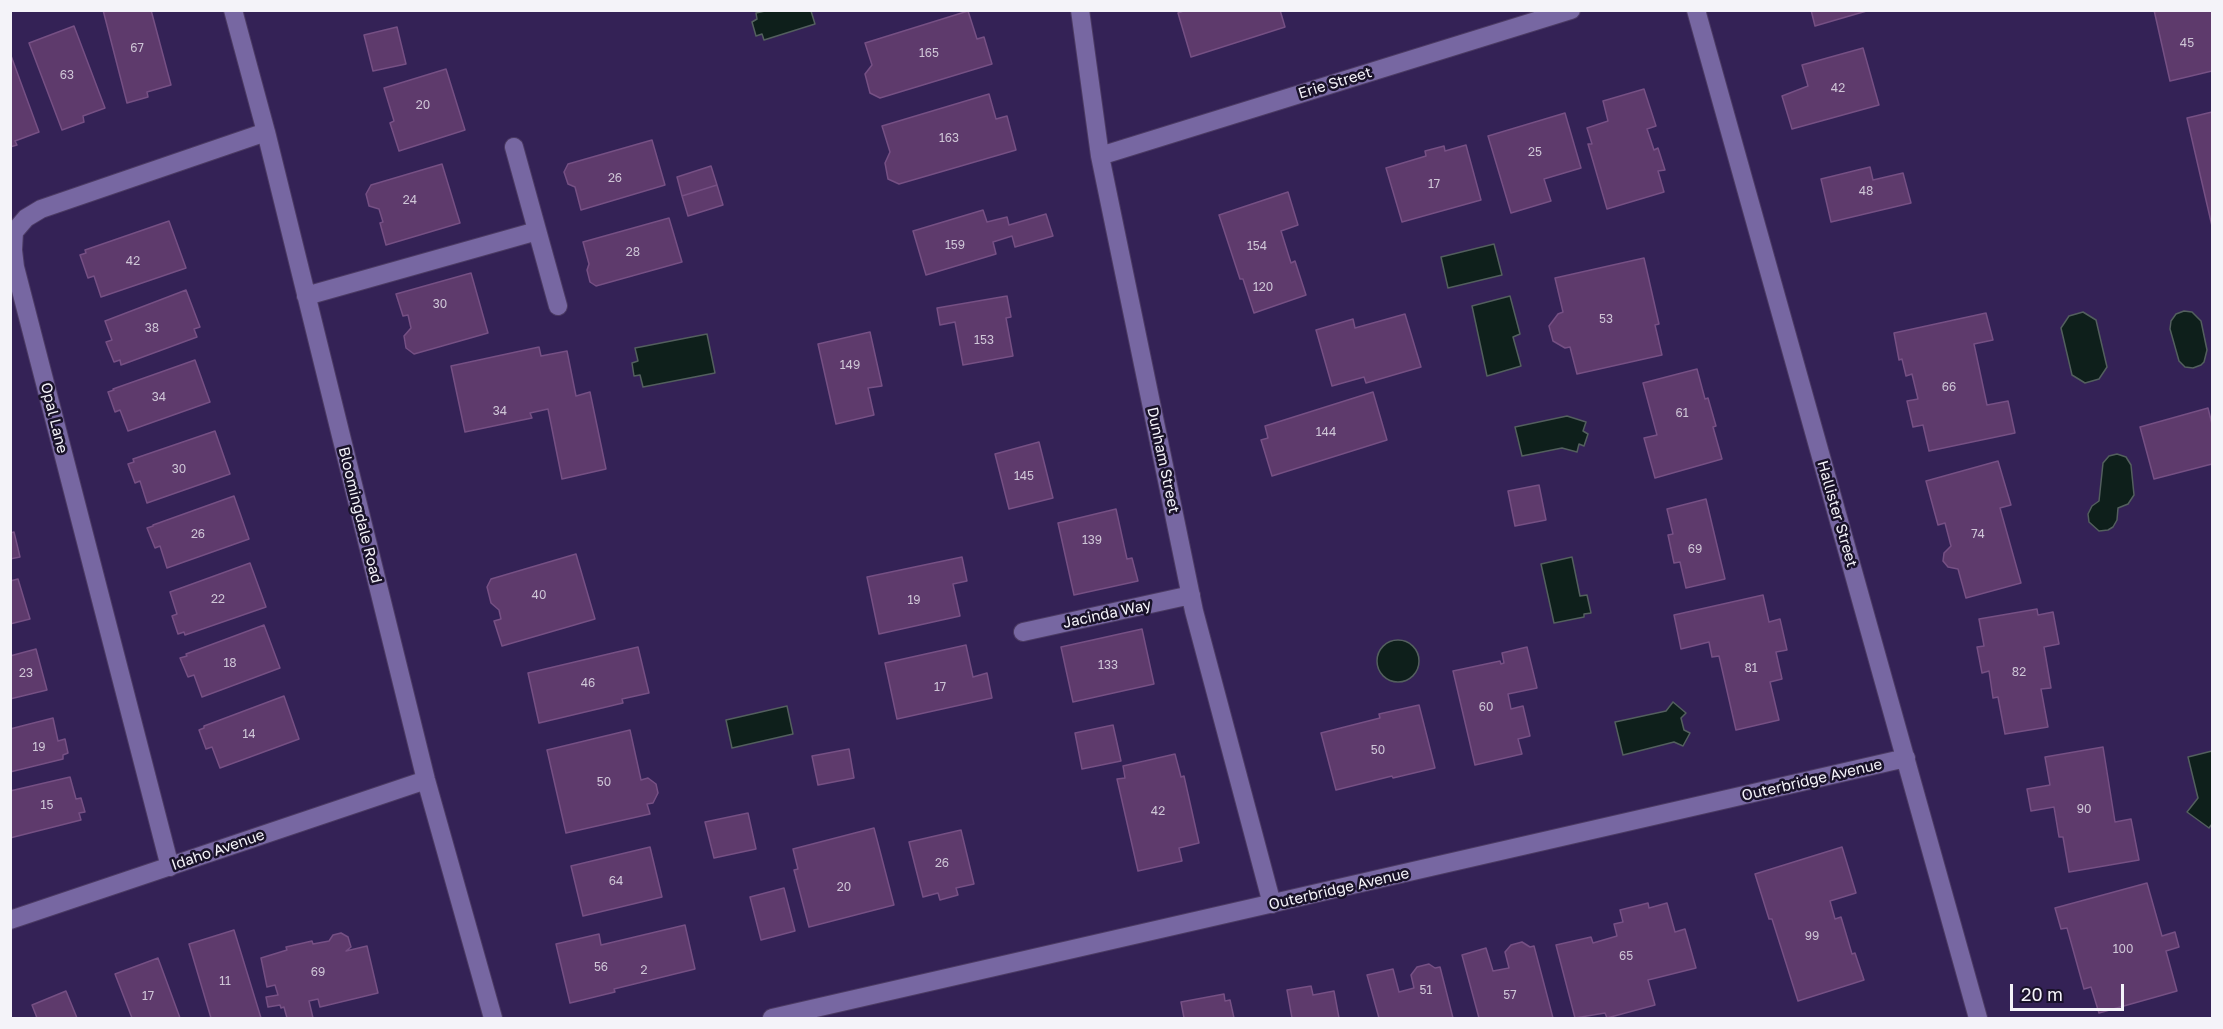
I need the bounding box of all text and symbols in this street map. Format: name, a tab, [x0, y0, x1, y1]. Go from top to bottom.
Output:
house number: 45	[2180, 36, 2194, 50]
house number: 67	[130, 41, 144, 55]
house number: 165	[919, 46, 939, 60]
street label: Erie Street	[1296, 63, 1374, 103]
house number: 63	[60, 68, 74, 82]
house number: 42	[1831, 81, 1845, 95]
house number: 20	[416, 98, 430, 112]
house number: 163	[939, 131, 959, 145]
house number: 25	[1528, 145, 1542, 159]
house number: 26	[608, 171, 622, 185]
house number: 17	[1428, 177, 1440, 191]
house number: 48	[1859, 184, 1873, 198]
house number: 24	[403, 193, 417, 207]
house number: 159	[945, 238, 965, 252]
house number: 154	[1247, 239, 1267, 253]
house number: 28	[626, 245, 640, 259]
house number: 42	[126, 254, 140, 268]
house number: 120	[1253, 280, 1273, 294]
house number: 30	[433, 297, 447, 311]
house number: 53	[1599, 312, 1613, 326]
house number: 38	[145, 321, 159, 335]
house number: 153	[974, 333, 994, 347]
house number: 149	[840, 358, 860, 372]
house number: 66	[1942, 380, 1956, 394]
street label: Opal Lane	[37, 381, 71, 455]
house number: 34	[152, 390, 166, 404]
house number: 34	[493, 404, 507, 418]
street label: Dunham Street	[1143, 405, 1183, 515]
house number: 61	[1675, 406, 1689, 420]
house number: 144	[1316, 425, 1336, 439]
street label: Bloomingdale Road	[334, 445, 386, 585]
street label: Hallister Street	[1813, 459, 1861, 569]
house number: 30	[172, 462, 186, 476]
house number: 145	[1014, 469, 1034, 483]
house number: 26	[191, 527, 205, 541]
house number: 74	[1971, 527, 1985, 541]
house number: 139	[1082, 533, 1102, 547]
house number: 69	[1688, 542, 1702, 556]
house number: 40	[532, 588, 546, 602]
house number: 22	[211, 592, 225, 606]
house number: 19	[907, 593, 921, 607]
street label: Jacinda Way	[1061, 596, 1153, 632]
house number: 18	[223, 656, 237, 670]
house number: 133	[1098, 658, 1118, 672]
house number: 81	[1744, 661, 1758, 675]
house number: 82	[2012, 665, 2026, 679]
house number: 23	[19, 666, 33, 680]
house number: 46	[581, 676, 595, 690]
house number: 17	[934, 680, 946, 694]
house number: 60	[1479, 700, 1493, 714]
house number: 14	[242, 727, 256, 741]
house number: 19	[32, 740, 46, 754]
house number: 50	[1371, 743, 1385, 757]
street label: Outerbridge Avenue	[1740, 755, 1884, 805]
house number: 50	[597, 775, 611, 789]
house number: 15	[41, 798, 53, 812]
house number: 90	[2077, 802, 2091, 816]
house number: 42	[1151, 804, 1165, 818]
street label: Idaho Avenue	[169, 826, 267, 874]
house number: 26	[935, 856, 949, 870]
street label: Outerbridge Avenue	[1267, 864, 1411, 914]
house number: 64	[609, 874, 623, 888]
house number: 20	[837, 880, 851, 894]
house number: 99	[1805, 929, 1819, 943]
house number: 100	[2113, 942, 2133, 956]
house number: 65	[1619, 949, 1633, 963]
house number: 56	[594, 960, 608, 974]
house number: 2	[641, 963, 647, 977]
house number: 69	[311, 965, 325, 979]
scale bar	[2013, 972, 2127, 1010]
house number: 11	[219, 974, 231, 988]
house number: 51	[1420, 983, 1432, 997]
text: 20 m	[2021, 983, 2063, 1005]
house number: 57	[1503, 988, 1517, 1002]
house number: 17	[142, 989, 154, 1003]

